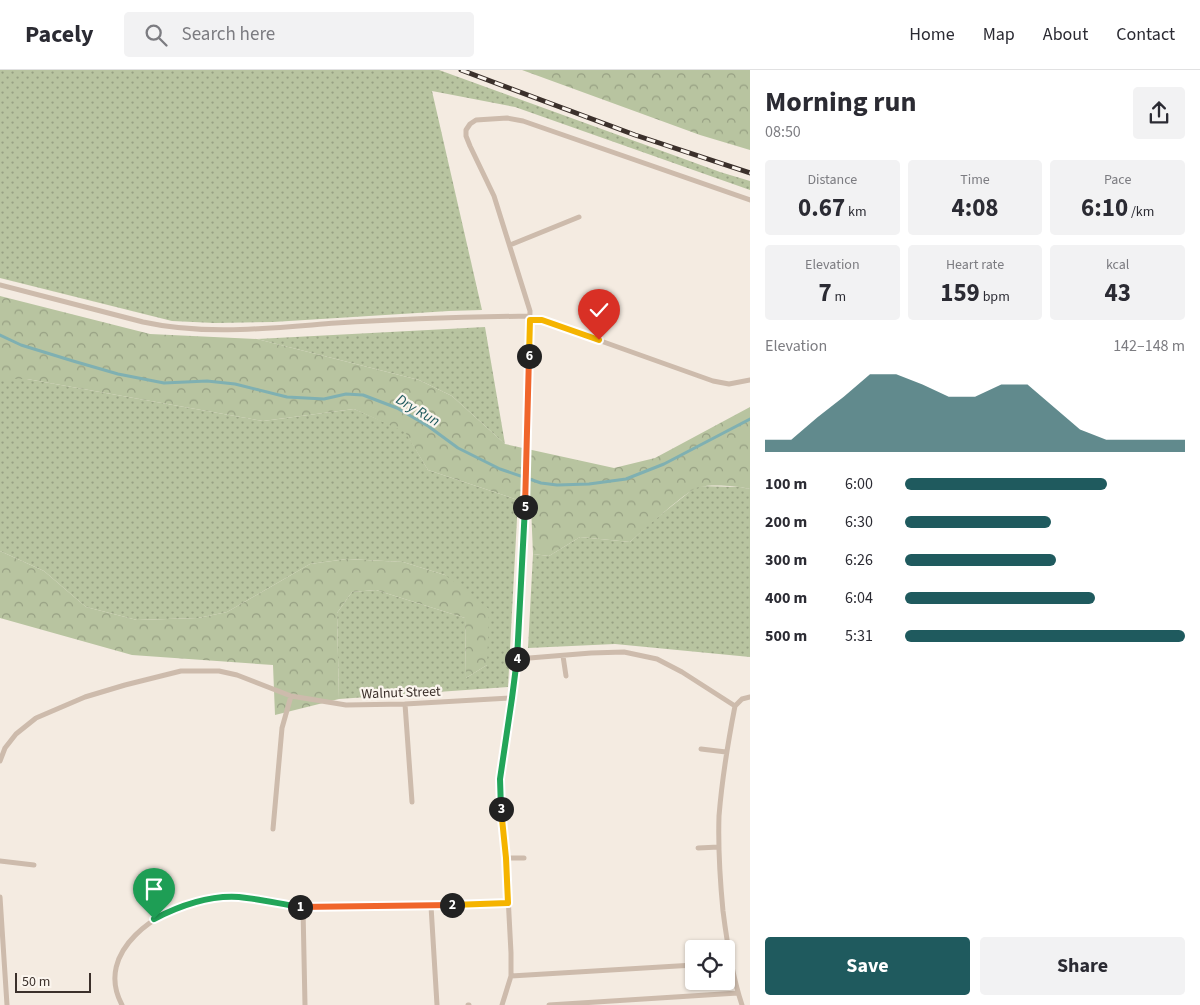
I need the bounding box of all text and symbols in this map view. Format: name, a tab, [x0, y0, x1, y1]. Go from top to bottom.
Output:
search box	[124, 12, 474, 57]
text: Pacely	[25, 17, 94, 52]
icon: search	[142, 21, 170, 49]
text: Search here	[182, 21, 275, 48]
text: Home	[909, 22, 955, 47]
text: Map	[983, 22, 1015, 47]
text: About	[1043, 22, 1088, 47]
text: Contact	[1116, 22, 1175, 47]
text: Morning run	[765, 82, 916, 122]
button: share	[1133, 87, 1185, 139]
text: 08:50	[765, 121, 801, 143]
text: Distance	[807, 170, 857, 190]
text: Time	[960, 170, 990, 190]
text: Pace	[1104, 170, 1131, 190]
text: 0.67	[798, 190, 845, 226]
text: 4:08	[951, 190, 999, 226]
text: 6:10	[1081, 190, 1128, 226]
text: km	[845, 202, 867, 222]
text: /km	[1128, 202, 1154, 222]
text: Elevation	[805, 255, 860, 275]
text: Heart rate	[946, 255, 1004, 275]
text: kcal	[1106, 255, 1129, 275]
text: 7	[819, 275, 832, 311]
text: 159	[940, 275, 980, 311]
text: 43	[1104, 275, 1131, 311]
text: m	[832, 287, 846, 307]
text: bpm	[980, 287, 1010, 307]
pin	[578, 289, 620, 340]
icon: check	[585, 296, 613, 324]
text: Elevation	[765, 335, 827, 357]
text: 142–148 m	[1113, 335, 1185, 357]
pin: 6	[516, 344, 542, 368]
text: 6	[526, 346, 533, 366]
water label: Dry Run	[392, 389, 444, 432]
text: 100 m	[765, 473, 807, 495]
text: 6:00	[845, 473, 873, 495]
pin: 5	[512, 494, 538, 520]
text: 5	[522, 497, 529, 517]
text: 200 m	[765, 511, 807, 533]
text: 6:30	[845, 511, 873, 533]
text: 300 m	[765, 549, 807, 571]
text: 6:26	[845, 549, 873, 571]
text: 400 m	[765, 587, 807, 609]
text: 6:04	[845, 587, 873, 609]
text: 500 m	[765, 625, 807, 647]
text: 5:31	[845, 625, 873, 647]
pin: 4	[504, 646, 530, 672]
text: 4	[514, 649, 521, 669]
street label: Walnut Street	[361, 682, 441, 704]
pin: 3	[488, 796, 514, 822]
text: 3	[498, 799, 505, 819]
pin	[133, 868, 175, 919]
icon: arrive	[140, 875, 168, 903]
pin: 2	[440, 892, 464, 918]
pin: 1	[288, 894, 312, 920]
text: 2	[449, 895, 456, 915]
text: 1	[297, 897, 304, 917]
button: Save	[765, 937, 970, 995]
button: Share	[980, 937, 1185, 995]
map controls	[685, 940, 735, 990]
button: locate	[685, 940, 735, 990]
scale bar	[15, 970, 91, 993]
text: 50 m	[22, 972, 50, 992]

